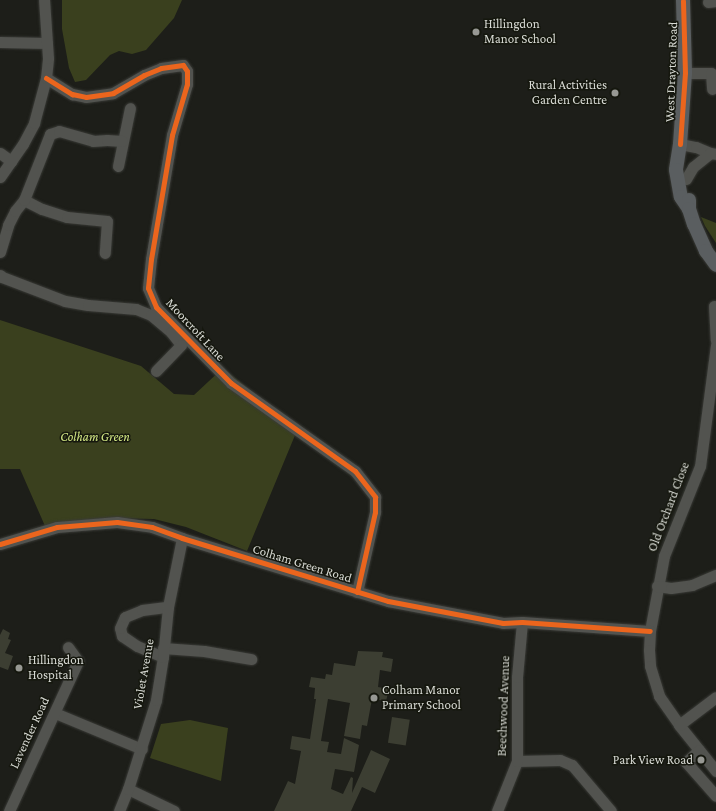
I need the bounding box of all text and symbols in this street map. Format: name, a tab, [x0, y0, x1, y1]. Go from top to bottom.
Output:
place label: Hillingdon Manor School	[484, 17, 556, 48]
street label: West Drayton Road	[662, 22, 682, 122]
marker: Hillingdon Manor School	[471, 27, 481, 37]
place label: Rural Activities Garden Centre	[528, 78, 607, 109]
marker: Rural Activities Garden Centre	[610, 88, 620, 98]
street label: Moorcroft Lane	[162, 295, 228, 365]
park label: Colham Green	[60, 429, 130, 445]
street label: Old Orchard Close	[645, 460, 693, 554]
street label: Colham Green Road	[250, 541, 354, 587]
street label: Violet Avenue	[130, 638, 158, 710]
place label: Hillingdon Hospital	[28, 653, 84, 684]
street label: Beechwood Avenue	[494, 655, 514, 757]
marker: Hillingdon Hospital	[13, 662, 25, 674]
place label: Colham Manor Primary School	[382, 683, 461, 714]
marker: Colham Manor Primary School	[369, 693, 379, 703]
street label: Lavender Road	[7, 695, 53, 771]
place label: Park View Road	[613, 752, 693, 768]
marker: Park View Road	[696, 755, 706, 765]

